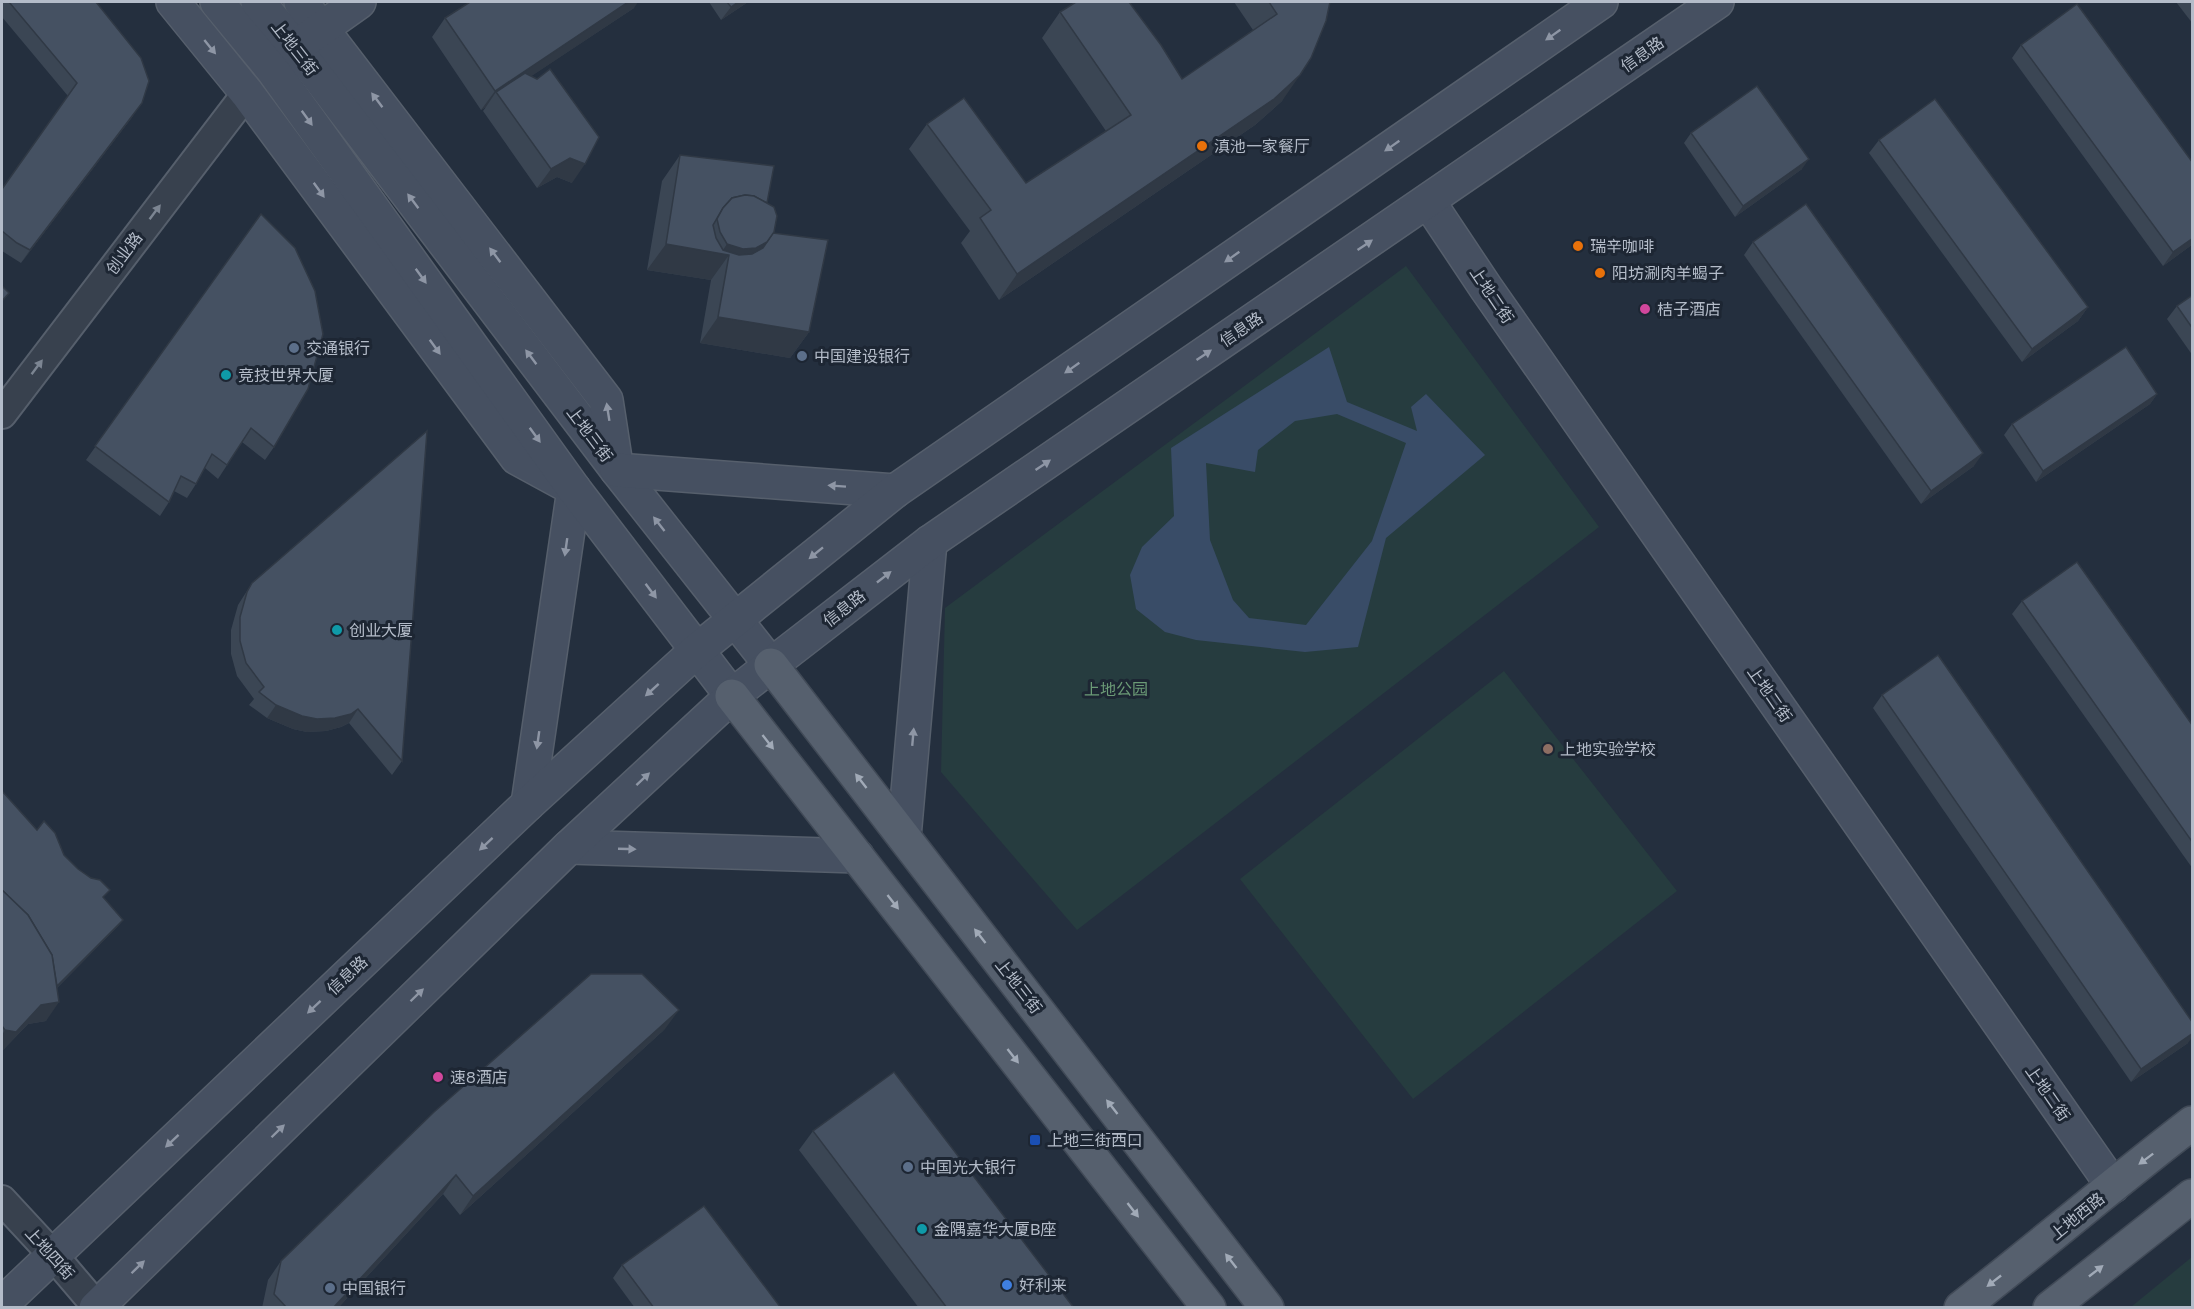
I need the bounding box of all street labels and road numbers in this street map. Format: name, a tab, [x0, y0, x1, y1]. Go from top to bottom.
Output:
street label: 上地三街	[268, 17, 323, 79]
street label: 信息路	[1617, 32, 1667, 75]
street label: 创业路	[102, 228, 146, 278]
street label: 上地二街	[1467, 263, 1518, 327]
street label: 信息路	[1216, 307, 1266, 350]
street label: 上地三街	[564, 402, 617, 465]
street label: 信息路	[819, 585, 868, 630]
street label: 上地二街	[1744, 662, 1797, 725]
street label: 信息路	[323, 951, 371, 998]
street label: 上地三街	[992, 955, 1047, 1017]
street label: 上地二街	[2022, 1061, 2075, 1124]
street label: 上地西路	[2046, 1188, 2108, 1243]
street label: 上地四街	[22, 1223, 79, 1283]

